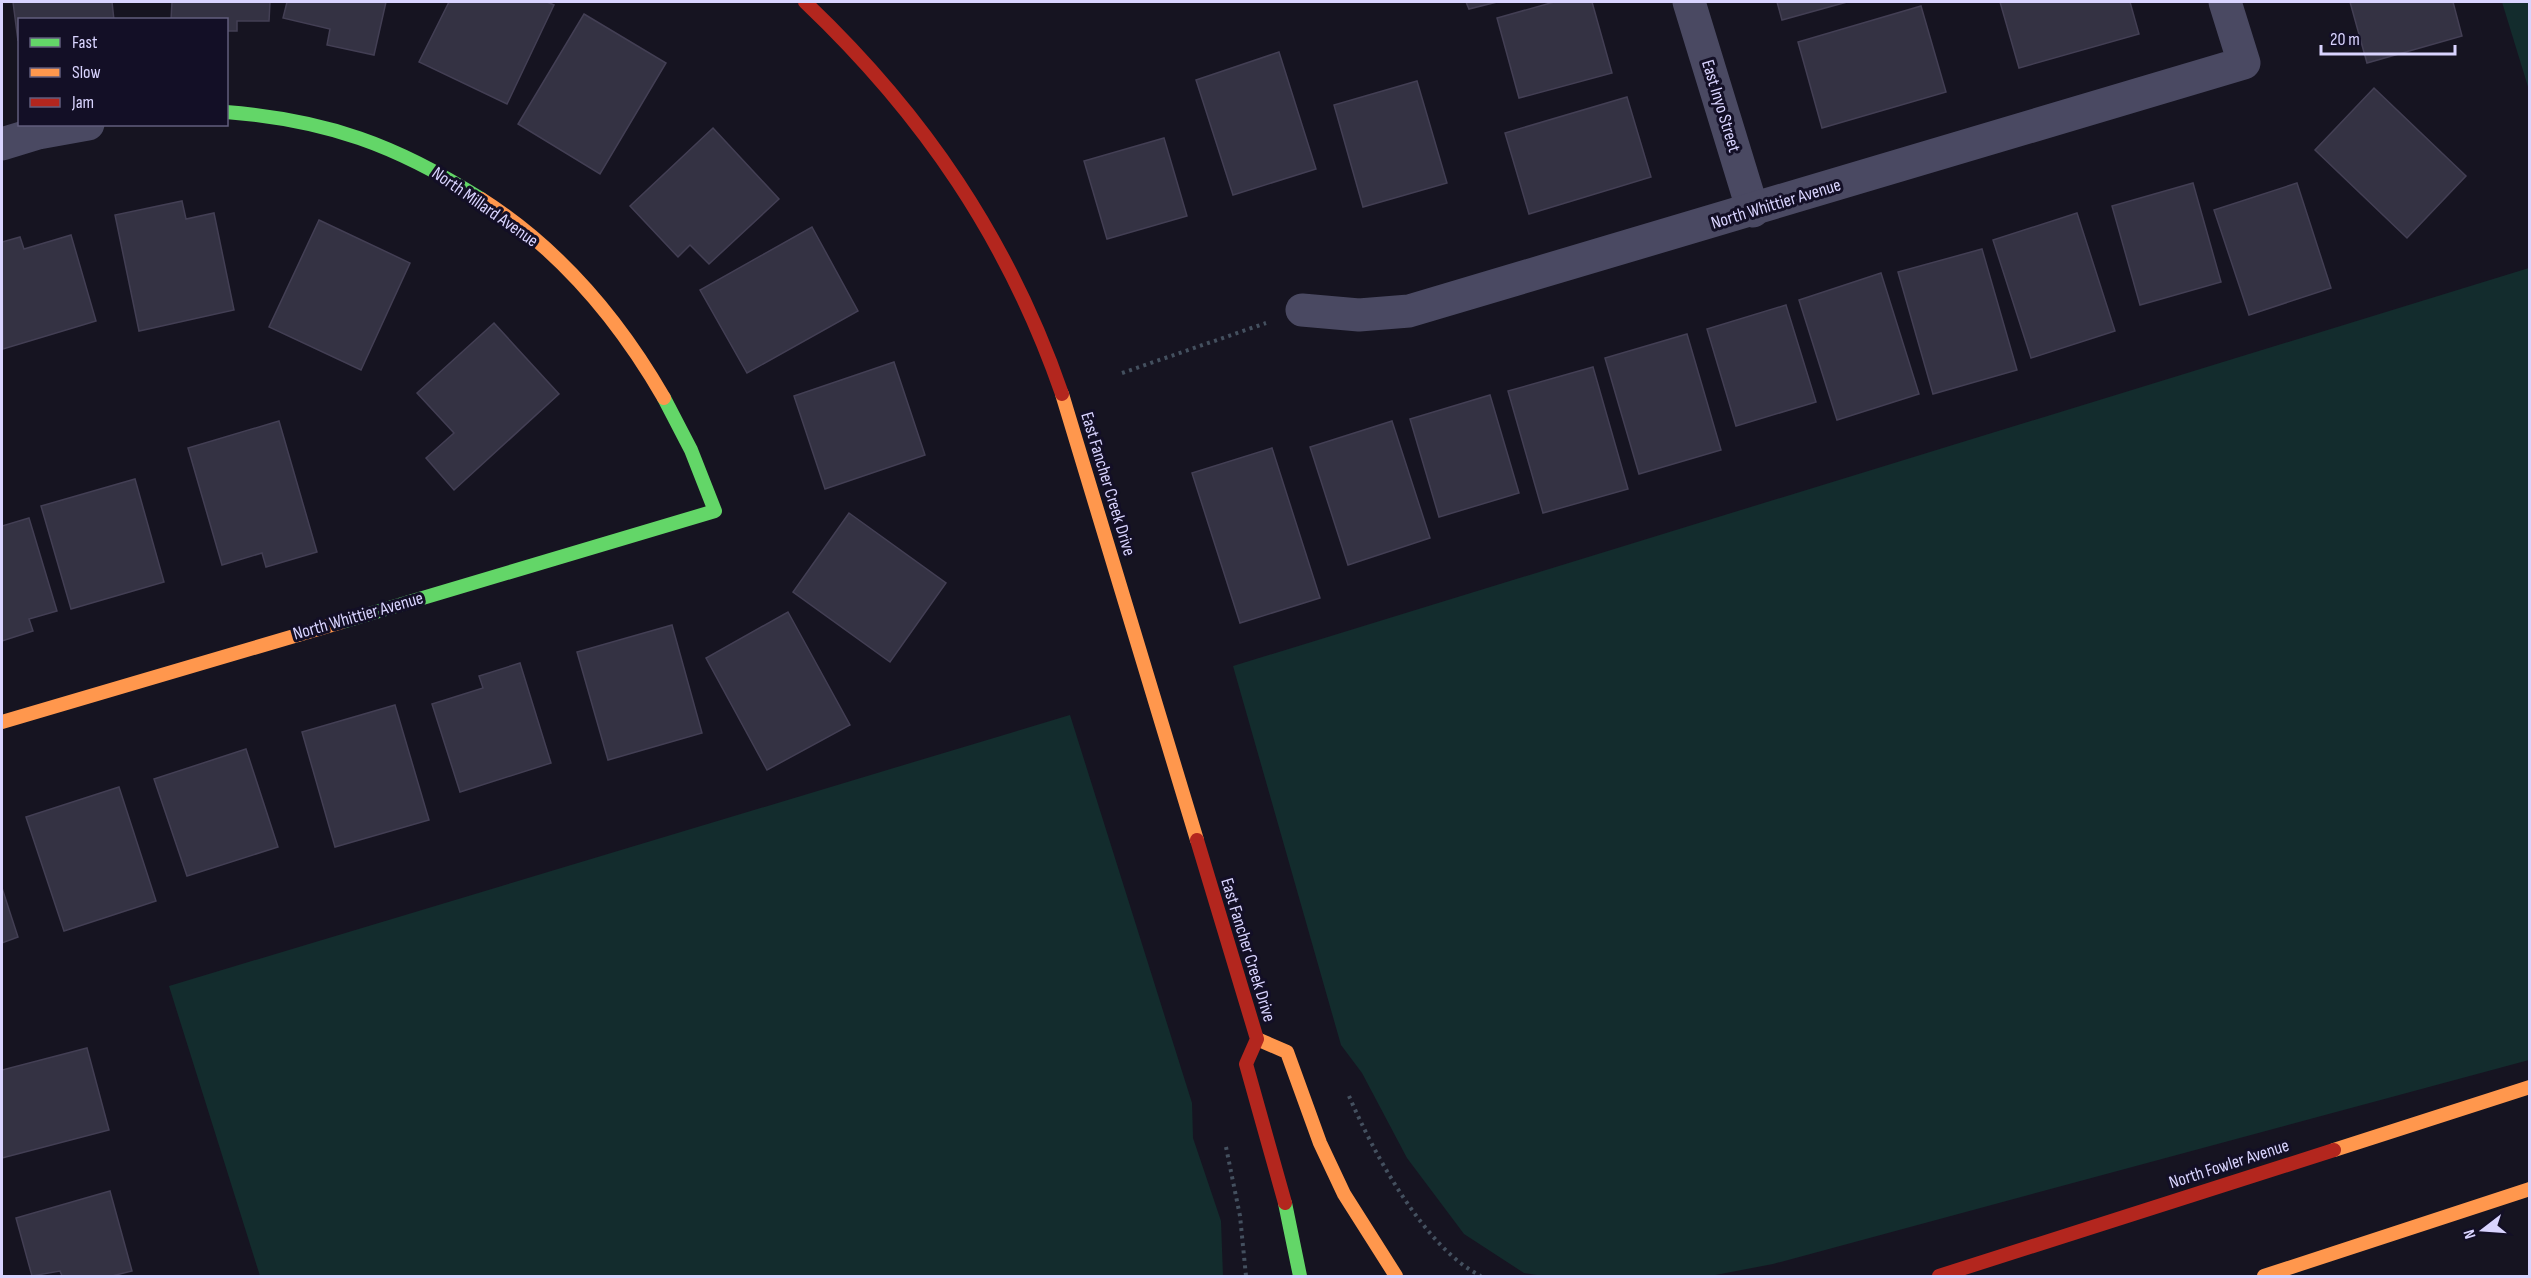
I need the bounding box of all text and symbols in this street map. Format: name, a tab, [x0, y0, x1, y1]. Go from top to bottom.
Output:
legend	[18, 18, 228, 126]
scale bar	[2321, 18, 2454, 56]
text: 20 m	[2330, 29, 2360, 50]
text: Fast	[72, 32, 98, 53]
street label: East Inyo Street	[1697, 57, 1745, 155]
text: Slow	[72, 62, 101, 83]
text: Jam	[71, 92, 94, 113]
street label: North Millard Avenue	[428, 163, 542, 251]
street label: North Whittier Avenue	[1709, 174, 1843, 234]
street label: East Fancher Creek Drive	[1076, 410, 1140, 558]
street label: North Whittier Avenue	[290, 587, 426, 645]
street label: East Fancher Creek Drive	[1216, 876, 1280, 1024]
street label: North Fowler Avenue	[2166, 1135, 2292, 1193]
north arrow	[2453, 1200, 2513, 1260]
text: N	[2460, 1227, 2480, 1241]

